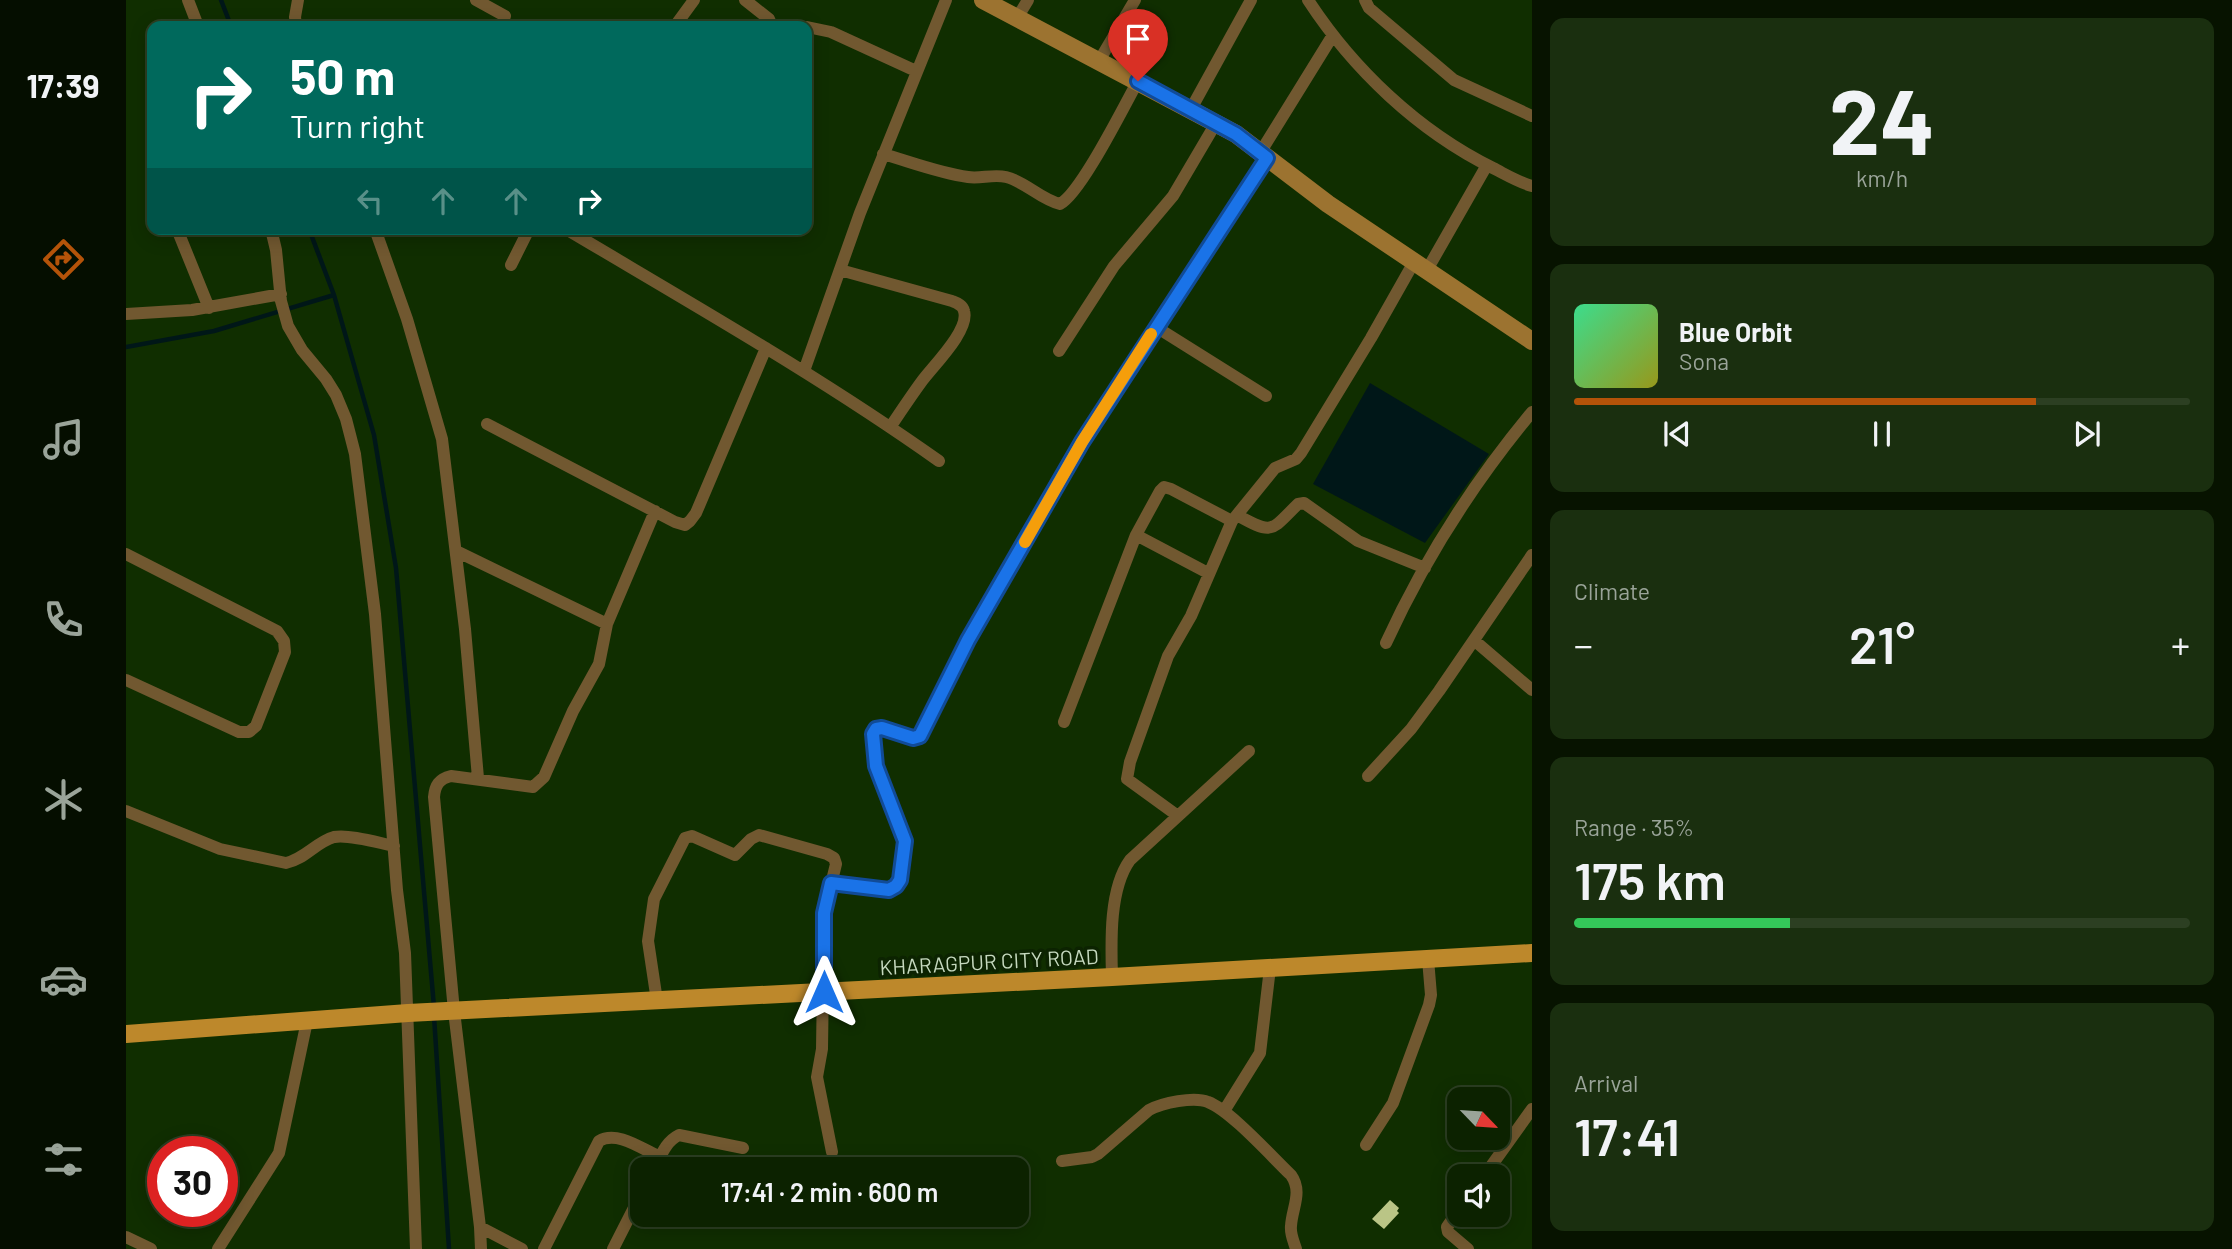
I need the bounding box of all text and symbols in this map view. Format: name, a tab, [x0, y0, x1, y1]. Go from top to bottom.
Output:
pin	[1108, 9, 1168, 81]
icon: arrive	[1119, 20, 1157, 58]
text: 50 m	[290, 46, 395, 105]
icon: right	[175, 49, 266, 140]
text: 24	[1829, 64, 1935, 173]
text: 17:39	[26, 66, 100, 104]
text: Turn right	[290, 106, 425, 144]
text: km/h	[1856, 164, 1908, 192]
icon: left	[351, 182, 389, 220]
icon: ahead	[424, 182, 462, 220]
icon: ahead	[497, 182, 535, 220]
icon: right	[570, 182, 608, 220]
icon: directions	[39, 235, 88, 284]
text: Blue Orbit	[1679, 316, 1792, 347]
text: Sona	[1679, 347, 1729, 375]
icon: music	[39, 415, 88, 464]
icon: previous	[1658, 415, 1696, 453]
icon: pause	[1863, 415, 1901, 453]
icon: next	[2068, 415, 2106, 453]
text: Climate	[1574, 577, 1650, 605]
icon: phone	[39, 595, 88, 644]
text: 21°	[1849, 612, 1915, 674]
text: −	[1574, 621, 1593, 667]
text: +	[2171, 621, 2190, 667]
icon: climate	[39, 775, 88, 824]
text: Range · 35%	[1574, 813, 1694, 841]
text: 175 km	[1574, 848, 1726, 910]
street label: KHARAGPUR CITY ROAD	[879, 943, 1099, 979]
icon: car	[39, 955, 88, 1004]
position arrow	[787, 955, 861, 1029]
text: Arrival	[1574, 1069, 1638, 1097]
north arrow	[1447, 1087, 1510, 1150]
map controls	[1447, 1087, 1510, 1227]
text: 17:41	[1574, 1104, 1680, 1166]
icon: filters	[39, 1135, 88, 1184]
speed limit sign: 30	[147, 1136, 238, 1227]
button: sound	[1447, 1164, 1510, 1227]
text: 17:41 · 2 min · 600 m	[721, 1176, 938, 1207]

